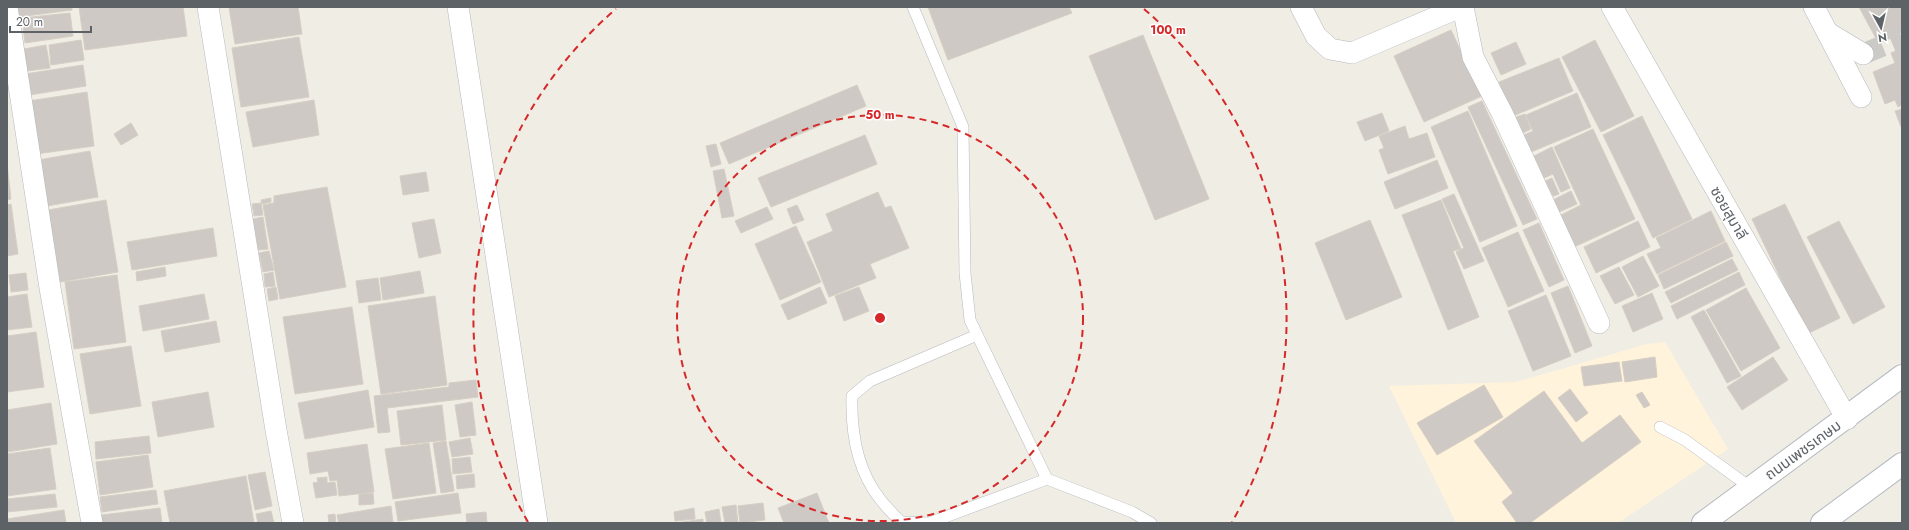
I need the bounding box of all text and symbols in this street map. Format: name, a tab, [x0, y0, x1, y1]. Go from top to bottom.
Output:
scale bar	[10, 8, 91, 34]
north arrow	[1861, 8, 1901, 48]
text: 20 m	[16, 13, 43, 31]
text: 100 m	[1150, 21, 1186, 39]
text: N	[1877, 29, 1888, 46]
text: 50 m	[865, 106, 895, 124]
street label: ซอยสุมาลี	[1705, 182, 1753, 244]
centre of rings	[873, 311, 887, 325]
street label: ถนนเพชรเกษม	[1760, 415, 1846, 485]

